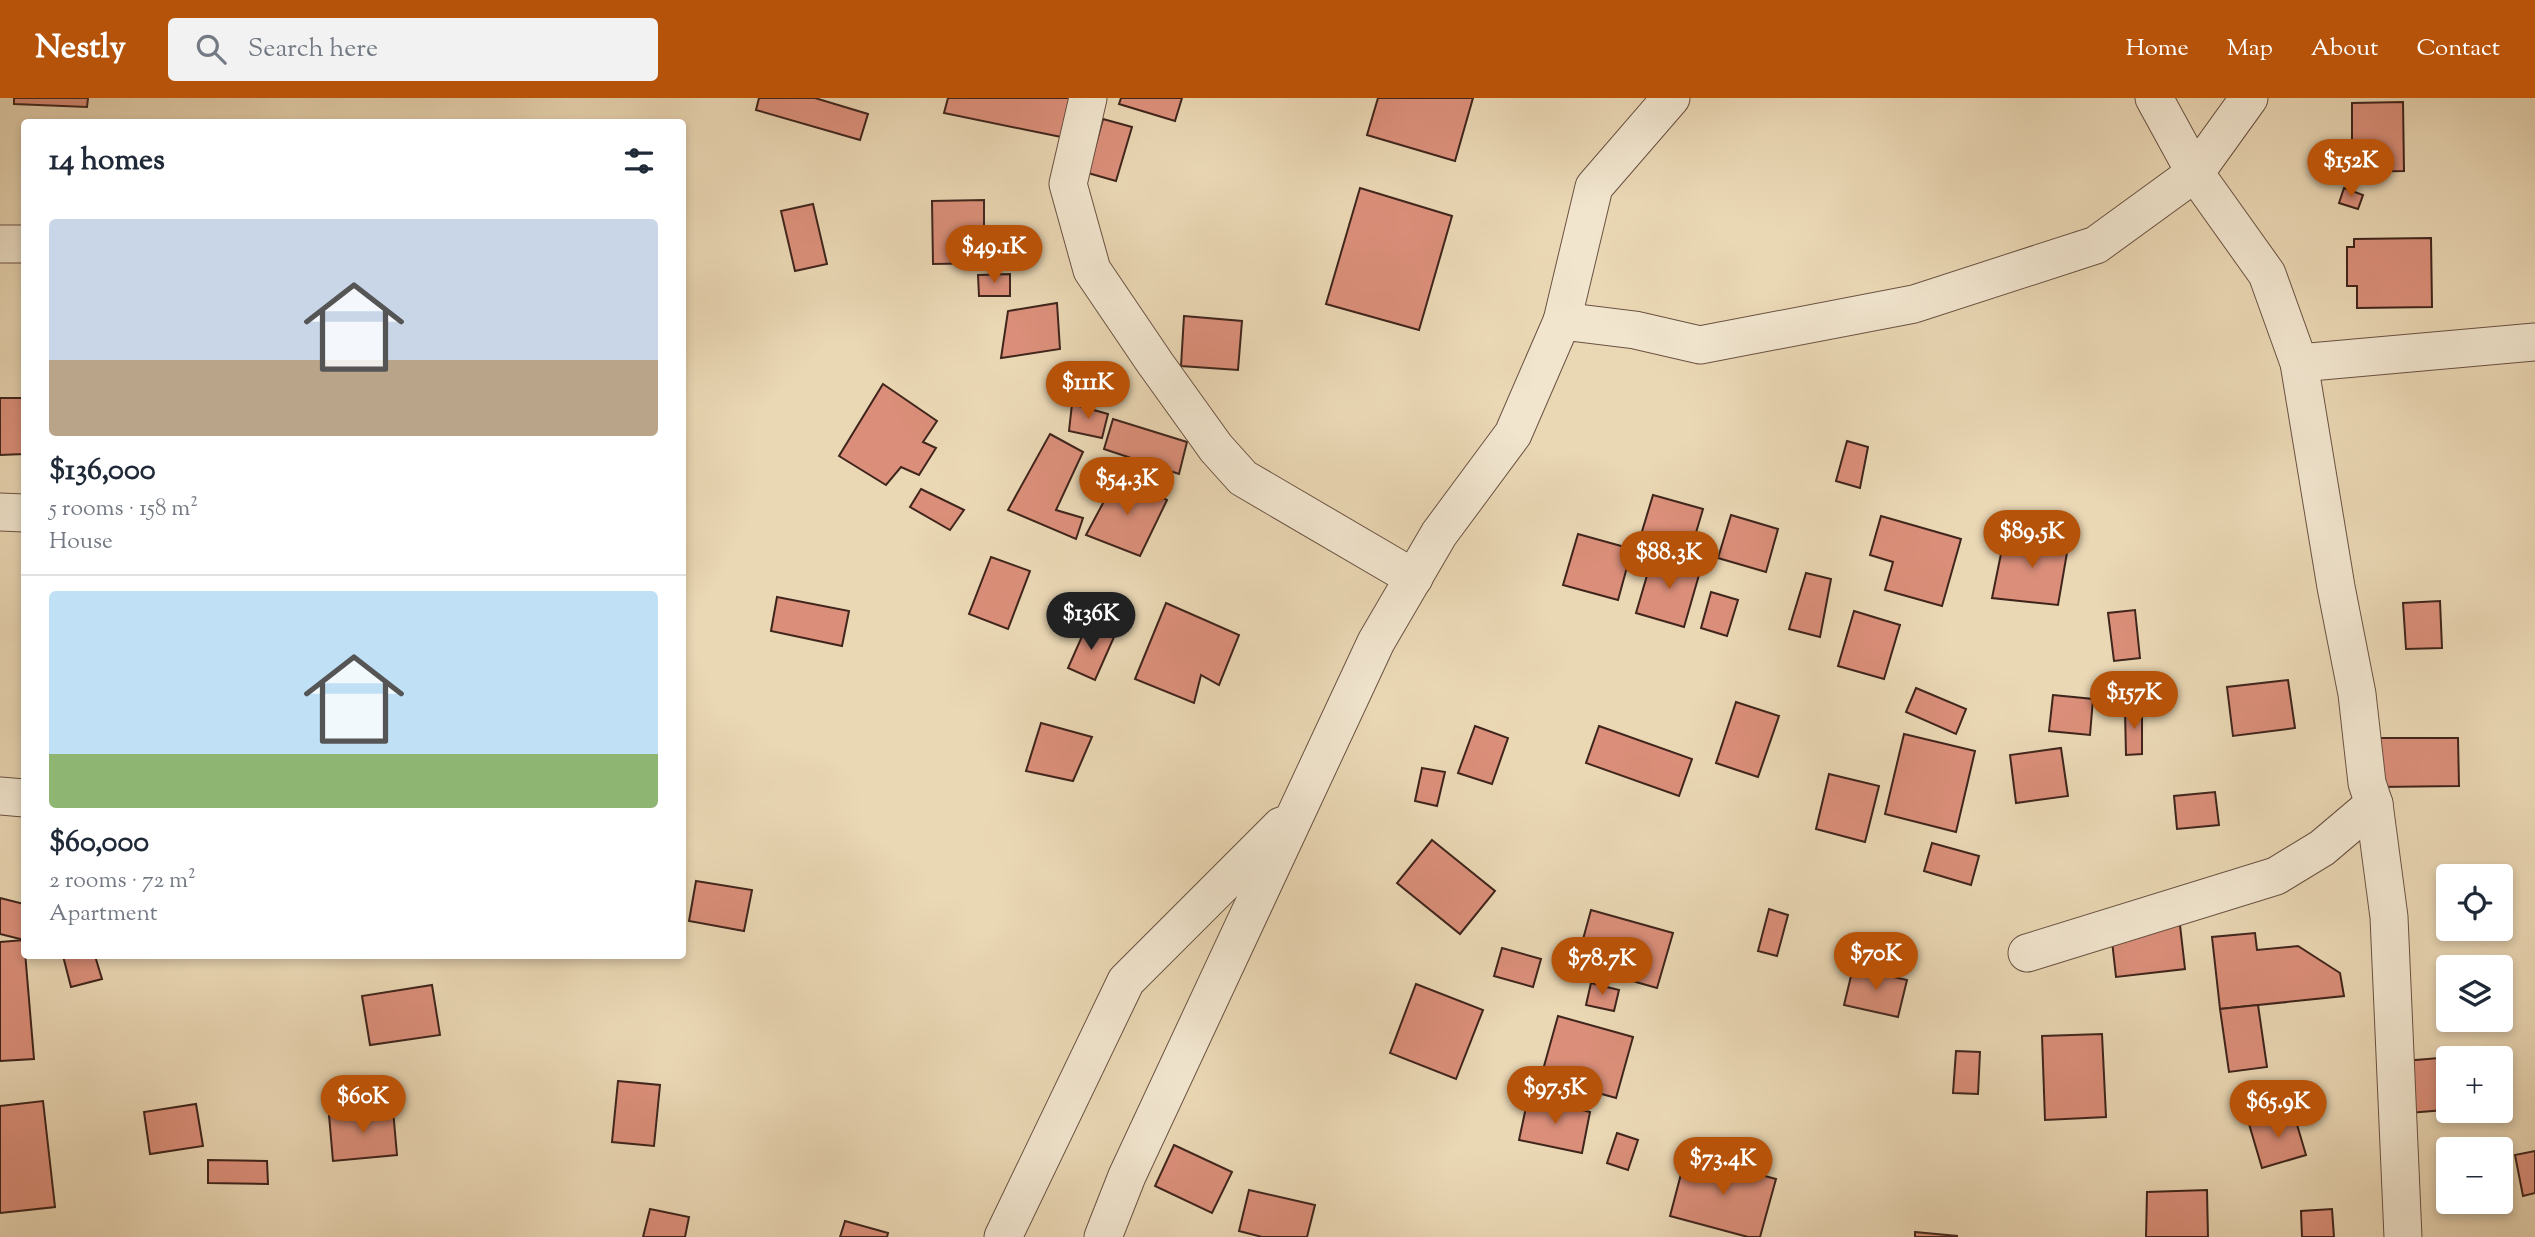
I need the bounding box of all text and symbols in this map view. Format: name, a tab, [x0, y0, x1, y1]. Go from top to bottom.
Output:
search box	[168, 18, 658, 81]
text: Nestly	[35, 25, 126, 73]
icon: search	[192, 30, 230, 68]
text: Search here	[248, 31, 378, 68]
text: Home	[2126, 32, 2189, 66]
text: Map	[2227, 32, 2273, 66]
text: About	[2311, 32, 2378, 66]
text: Contact	[2416, 32, 2500, 66]
text: 14 homes	[49, 140, 165, 183]
pin: $152K	[2302, 140, 2400, 199]
icon: filters	[620, 142, 658, 180]
text: $152K	[2323, 145, 2379, 178]
pin: $49.1K	[937, 226, 1051, 285]
text: $49.1K	[961, 231, 1027, 264]
icon: home	[291, 264, 417, 390]
pin: $111K	[1039, 362, 1137, 421]
text: $111K	[1062, 367, 1114, 400]
text: $136,000	[49, 450, 156, 493]
pin: $54.3K	[1070, 458, 1184, 517]
text: $54.3K	[1095, 463, 1159, 496]
text: 5 rooms · 158 m²	[49, 493, 198, 526]
pin: $89.5K	[1975, 510, 2089, 570]
text: $89.5K	[1999, 516, 2065, 549]
text: House	[49, 526, 113, 559]
pin: $88.3K	[1612, 532, 1726, 591]
text: $88.3K	[1636, 537, 1702, 570]
pin: $136K	[1042, 592, 1140, 652]
text: $136K	[1062, 598, 1120, 631]
icon: home	[291, 636, 417, 762]
pin: $157K	[2085, 672, 2183, 731]
text: $157K	[2106, 677, 2162, 710]
text: $60,000	[49, 822, 149, 865]
map controls	[2436, 864, 2513, 1214]
button: locate	[2436, 864, 2513, 941]
text: 2 rooms · 72 m²	[49, 865, 196, 898]
text: Apartment	[49, 898, 158, 931]
pin: $70K	[1835, 932, 1917, 992]
pin: $78.7K	[1545, 937, 1659, 997]
text: $70K	[1850, 938, 1902, 971]
text: $78.7K	[1567, 943, 1637, 976]
button: layers	[2436, 955, 2513, 1032]
button: +	[2436, 1046, 2513, 1123]
pin: $97.5K	[1498, 1066, 1612, 1126]
text: $97.5K	[1523, 1072, 1587, 1105]
pin: $60K	[322, 1076, 404, 1135]
pin: $65.9K	[2221, 1080, 2335, 1140]
text: $60K	[337, 1081, 389, 1114]
text: $65.9K	[2246, 1086, 2310, 1119]
button: −	[2436, 1137, 2513, 1214]
pin: $73.4K	[1666, 1138, 1780, 1197]
text: $73.4K	[1689, 1143, 1757, 1176]

